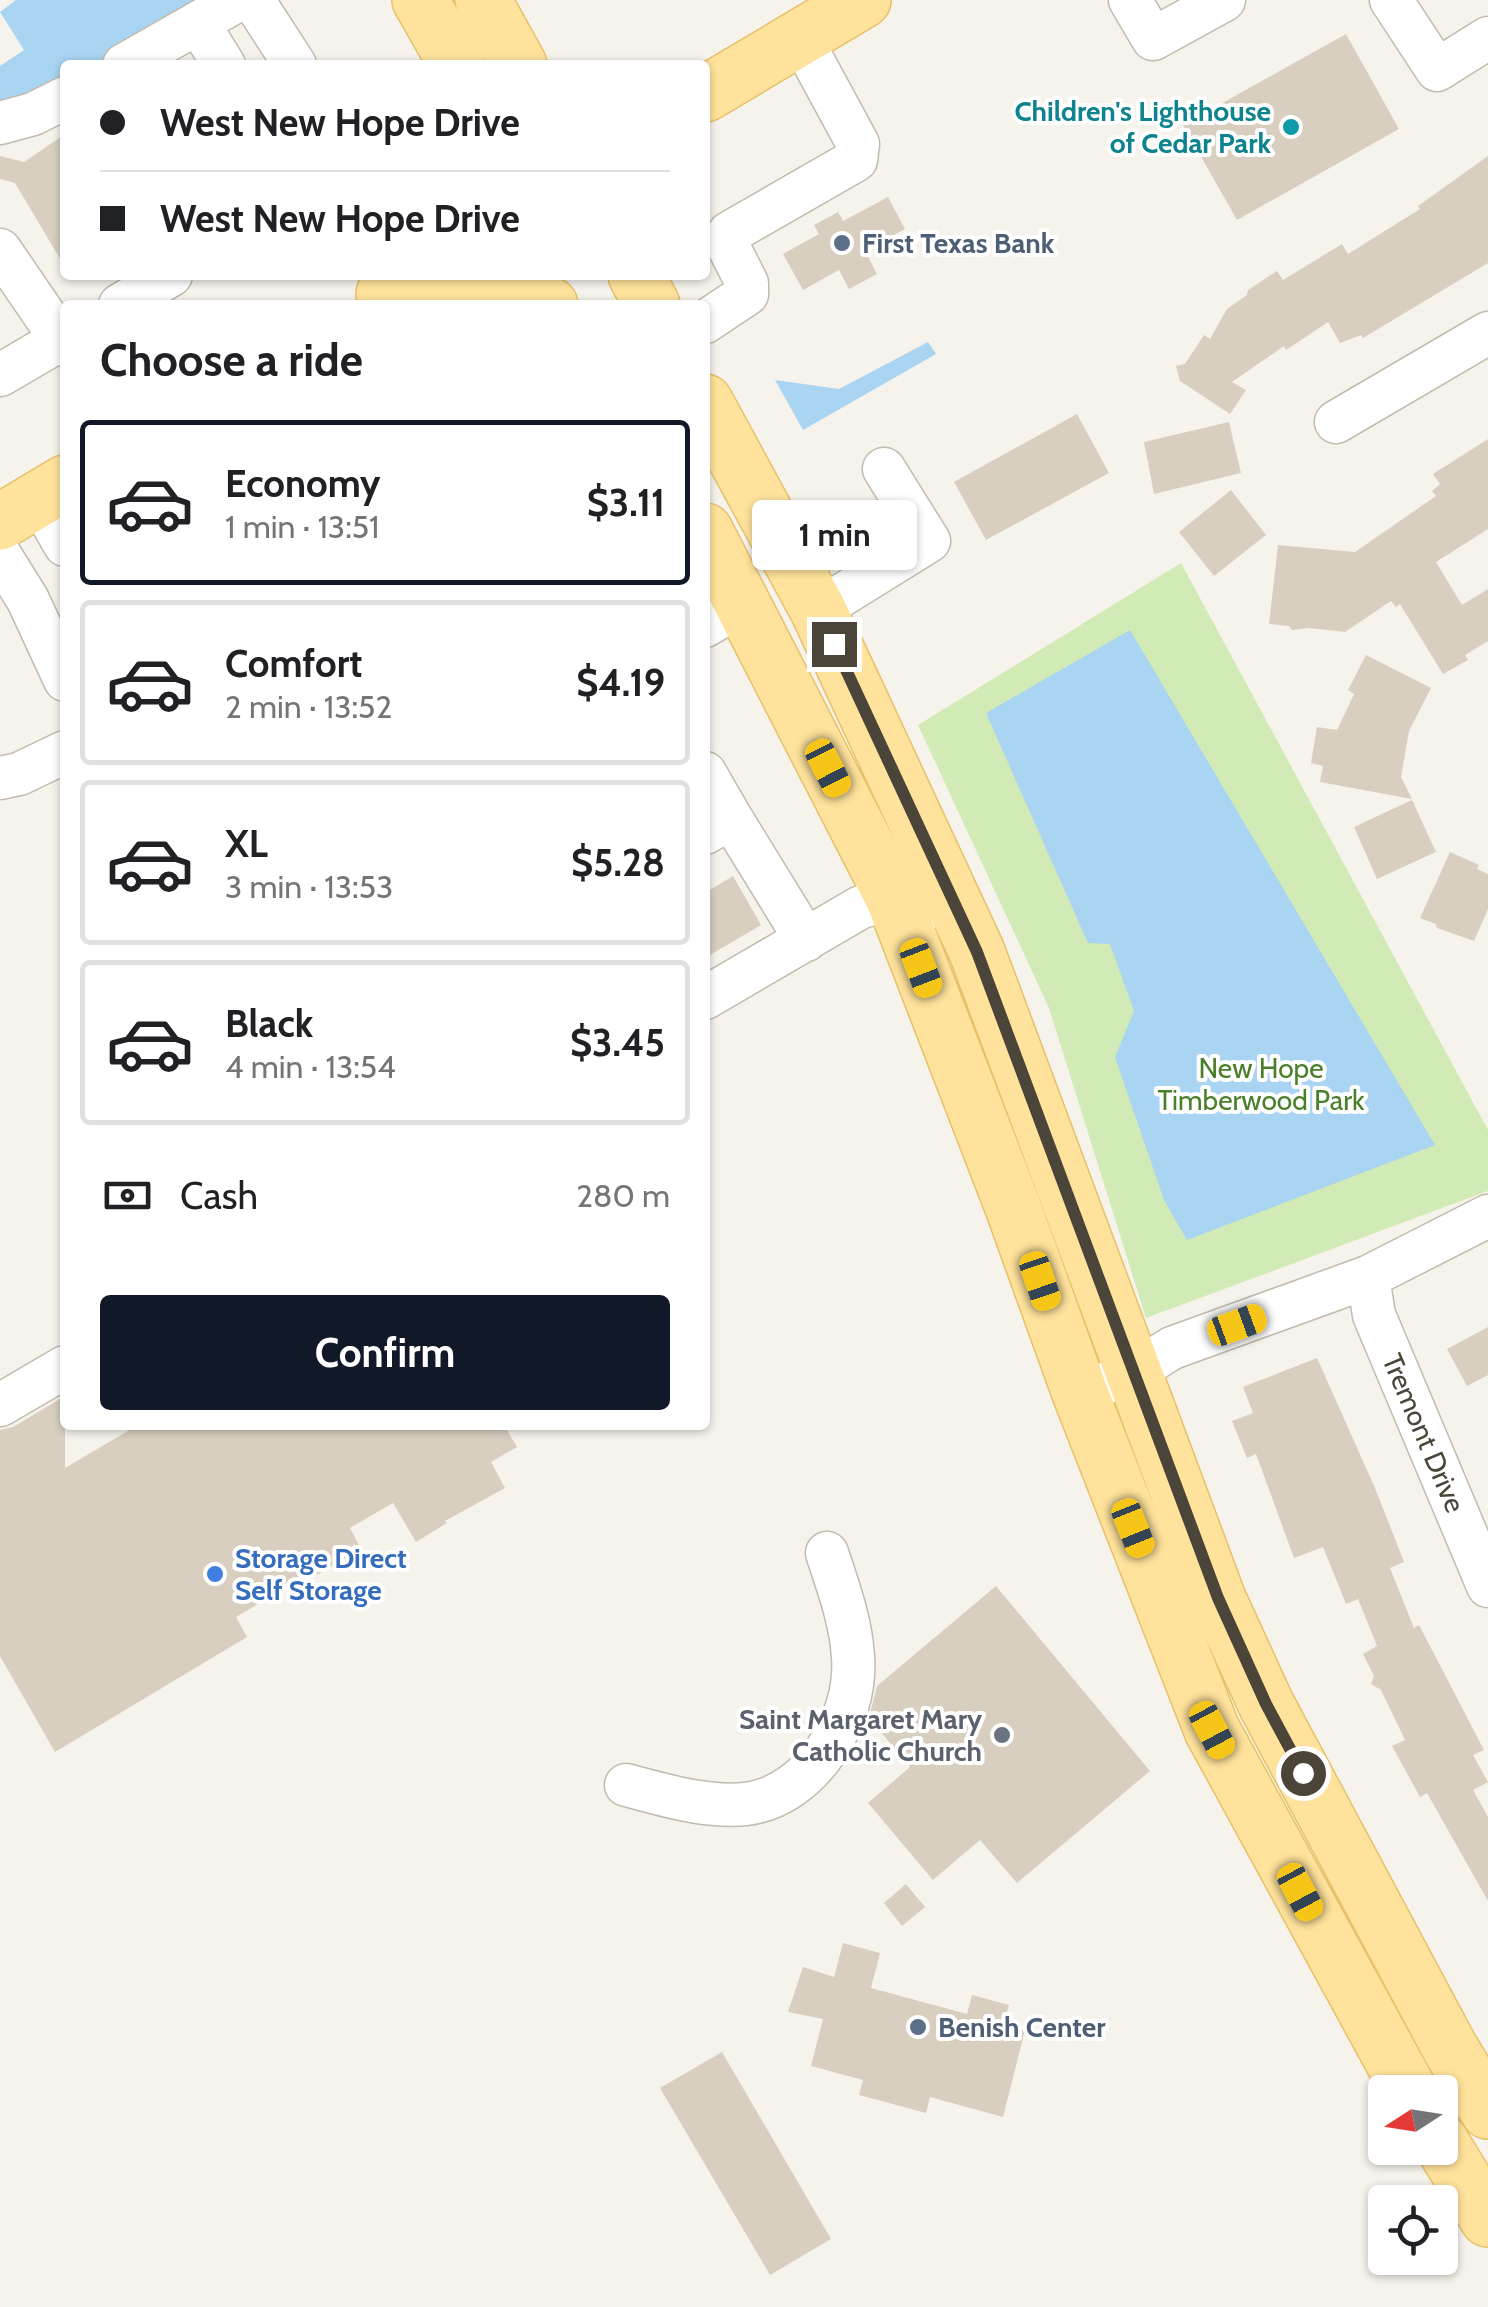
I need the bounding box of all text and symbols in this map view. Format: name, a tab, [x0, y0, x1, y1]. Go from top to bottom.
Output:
place label: Children's Lighthouse of Cedar Park	[1014, 94, 1271, 160]
text: West New Hope Drive	[160, 99, 520, 146]
marker: Children's Lighthouse of Cedar Park	[1280, 116, 1302, 138]
text: West New Hope Drive	[160, 195, 520, 242]
place label: First Texas Bank	[862, 226, 1055, 260]
marker: First Texas Bank	[831, 232, 853, 254]
text: Choose a ride	[100, 333, 363, 387]
icon: car	[105, 458, 195, 548]
text: Economy	[225, 460, 380, 507]
text: $3.11	[587, 479, 665, 526]
callout: 1 min	[752, 499, 916, 569]
text: 1 min · 13:51	[225, 507, 380, 546]
text: 1 min	[798, 515, 871, 554]
route end	[812, 622, 857, 667]
icon: car	[105, 638, 195, 728]
text: Comfort	[225, 640, 362, 687]
text: $4.19	[576, 659, 665, 706]
text: 2 min · 13:52	[225, 687, 392, 726]
car	[801, 734, 855, 802]
icon: car	[105, 818, 195, 908]
text: XL	[225, 820, 268, 867]
text: $5.28	[571, 839, 665, 886]
text: 3 min · 13:53	[225, 867, 393, 906]
car	[896, 935, 946, 1001]
icon: car	[105, 998, 195, 1088]
text: Black	[225, 1000, 313, 1047]
text: $3.45	[570, 1019, 665, 1066]
text: 4 min · 13:54	[225, 1047, 396, 1086]
park label: New Hope Timberwood Park	[1157, 1051, 1365, 1117]
icon: cash	[100, 1168, 155, 1223]
text: Cash	[180, 1172, 258, 1219]
text: 280 m	[576, 1176, 670, 1215]
car	[1016, 1248, 1064, 1314]
button: Confirm	[100, 1295, 670, 1410]
car	[1204, 1301, 1270, 1349]
street label: Tremont Drive	[1375, 1348, 1473, 1518]
car	[1108, 1495, 1158, 1561]
place label: Storage Direct Self Storage	[235, 1541, 407, 1607]
marker: Storage Direct Self Storage	[204, 1563, 226, 1585]
car	[1185, 1696, 1239, 1764]
place label: Saint Margaret Mary Catholic Church	[739, 1702, 982, 1768]
marker: Saint Margaret Mary Catholic Church	[991, 1724, 1013, 1746]
route start	[1281, 1751, 1326, 1796]
car	[1273, 1858, 1327, 1926]
place label: Benish Center	[938, 2010, 1106, 2044]
marker: Benish Center	[907, 2016, 929, 2038]
north arrow	[1368, 2075, 1458, 2165]
map controls	[1368, 2075, 1458, 2275]
button: locate	[1368, 2185, 1458, 2275]

